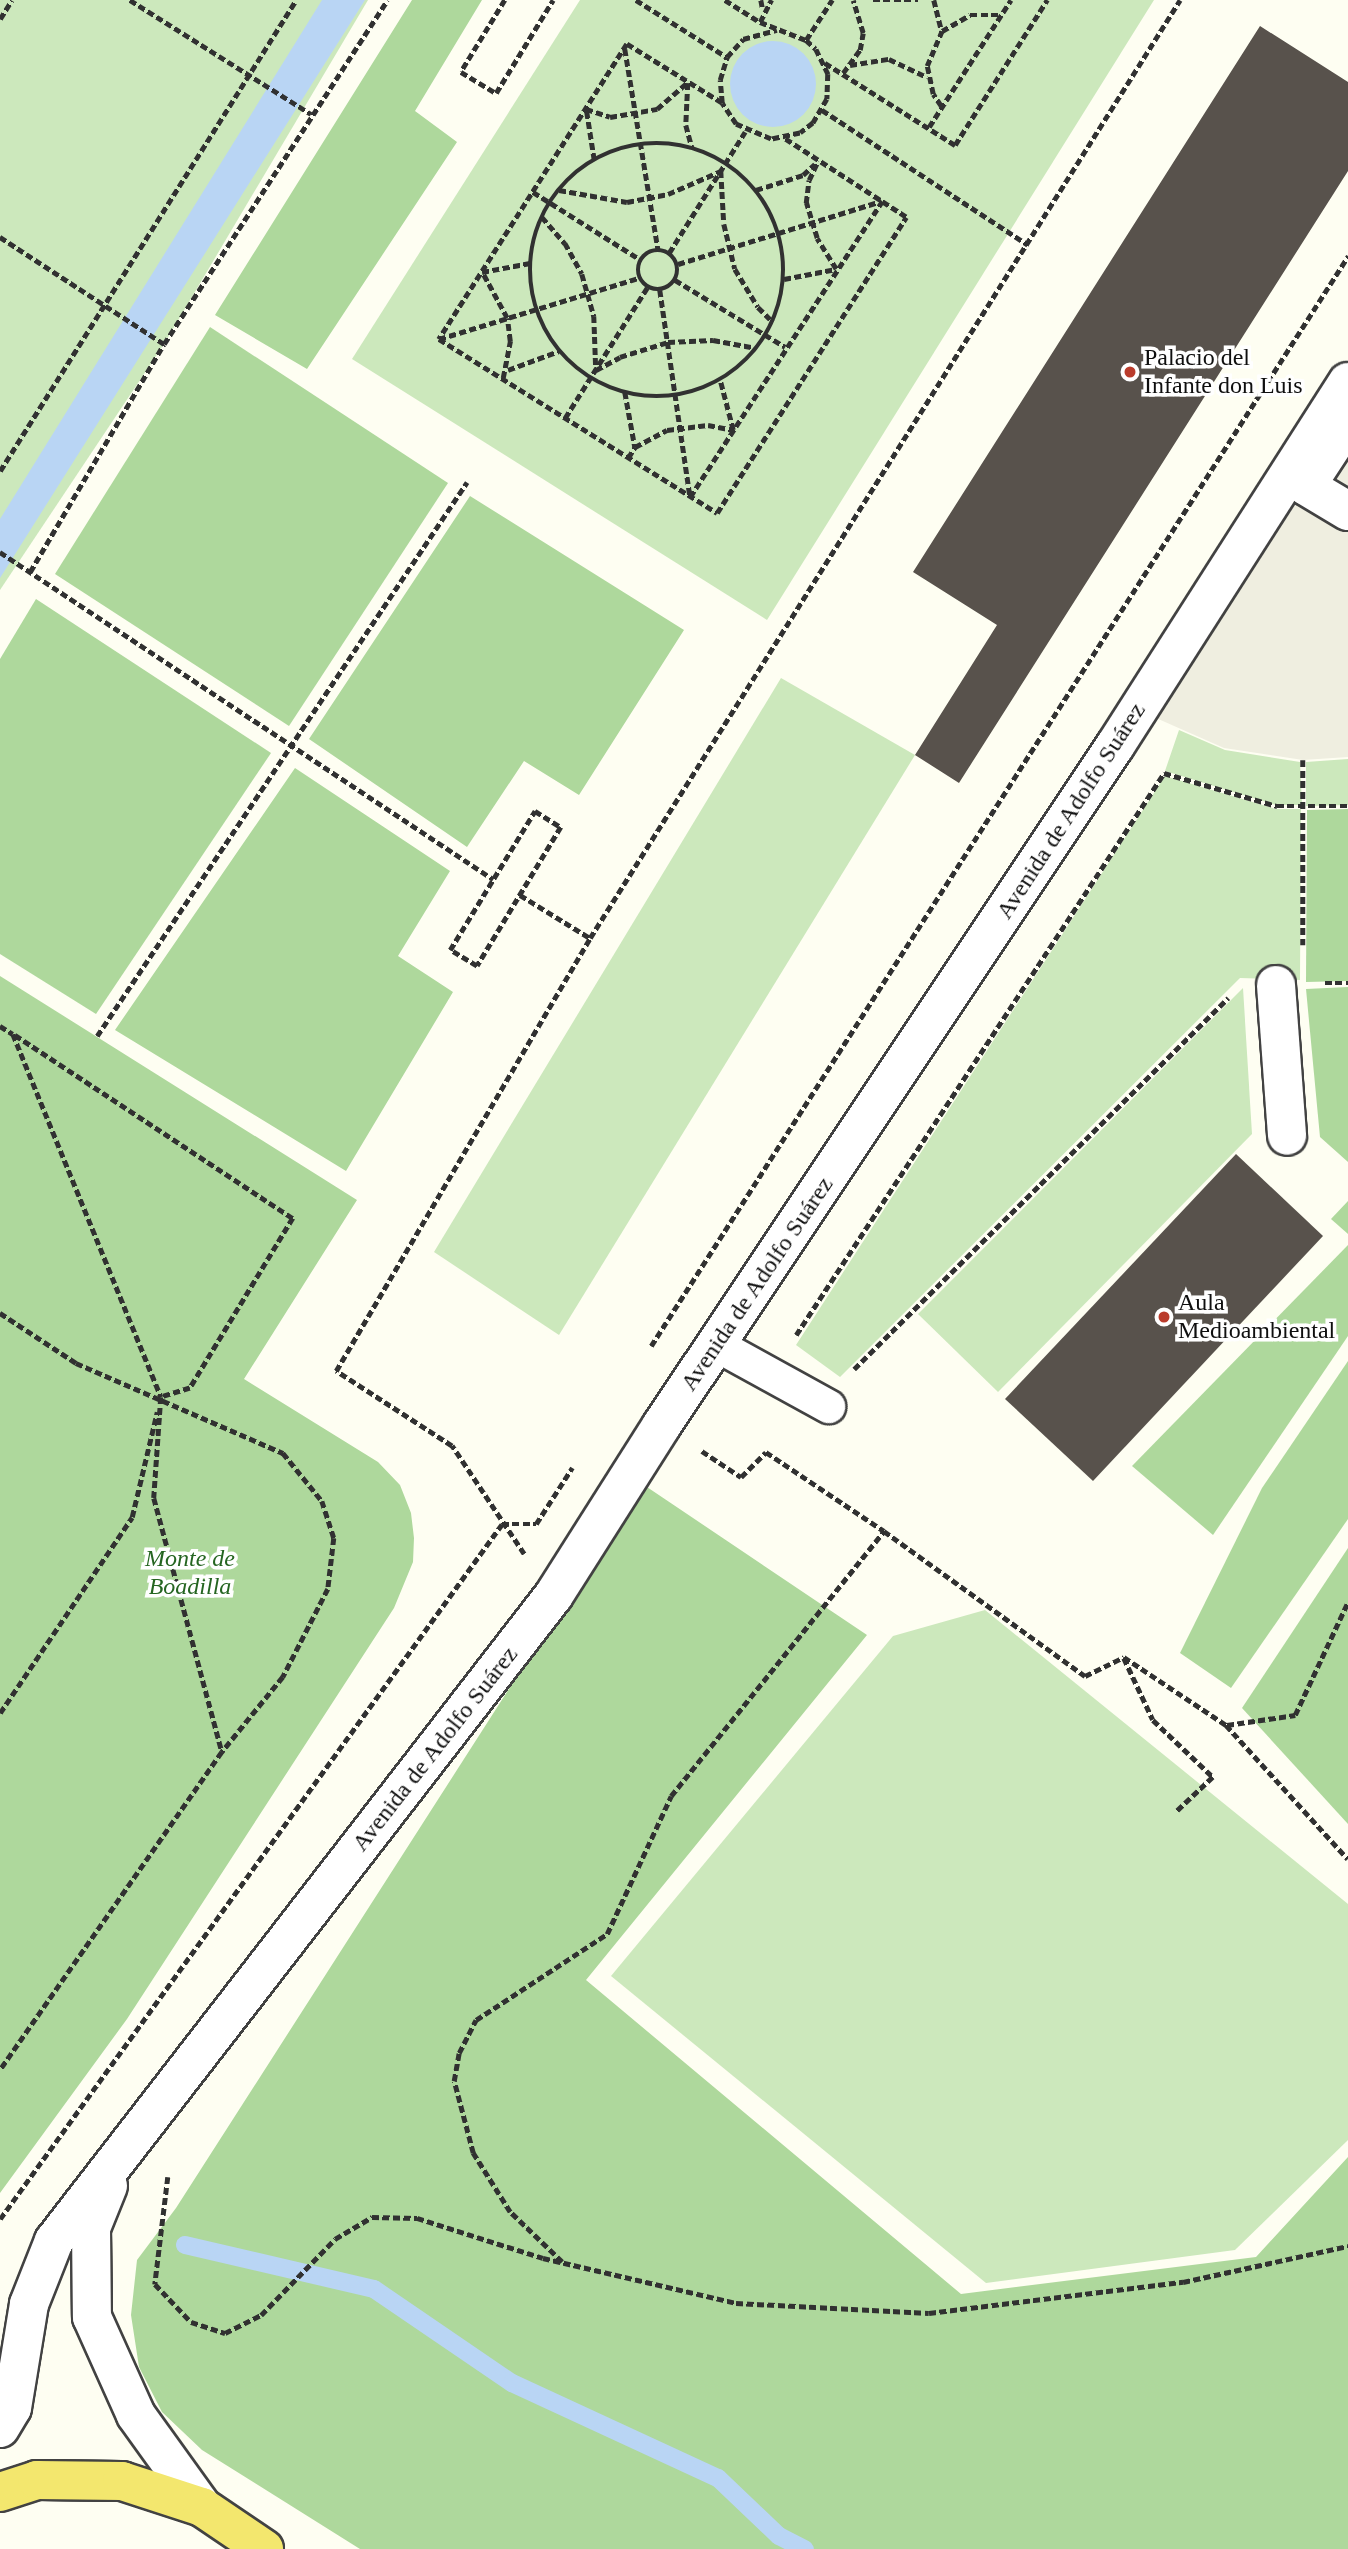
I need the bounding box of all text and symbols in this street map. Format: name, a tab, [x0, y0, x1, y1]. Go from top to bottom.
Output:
place label: Palacio del Infante don Luis	[1144, 344, 1303, 400]
marker: Palacio del Infante don Luis	[1122, 364, 1138, 380]
street label: Avenida de Adolfo Suárez	[990, 697, 1152, 925]
street label: Avenida de Adolfo Suárez	[674, 1171, 840, 1397]
place label: Aula Medioambiental	[1178, 1289, 1335, 1345]
marker: Aula Medioambiental	[1156, 1309, 1172, 1325]
park label: Monte de Boadilla	[145, 1545, 235, 1601]
street label: Avenida de Adolfo Suárez	[346, 1640, 524, 1858]

